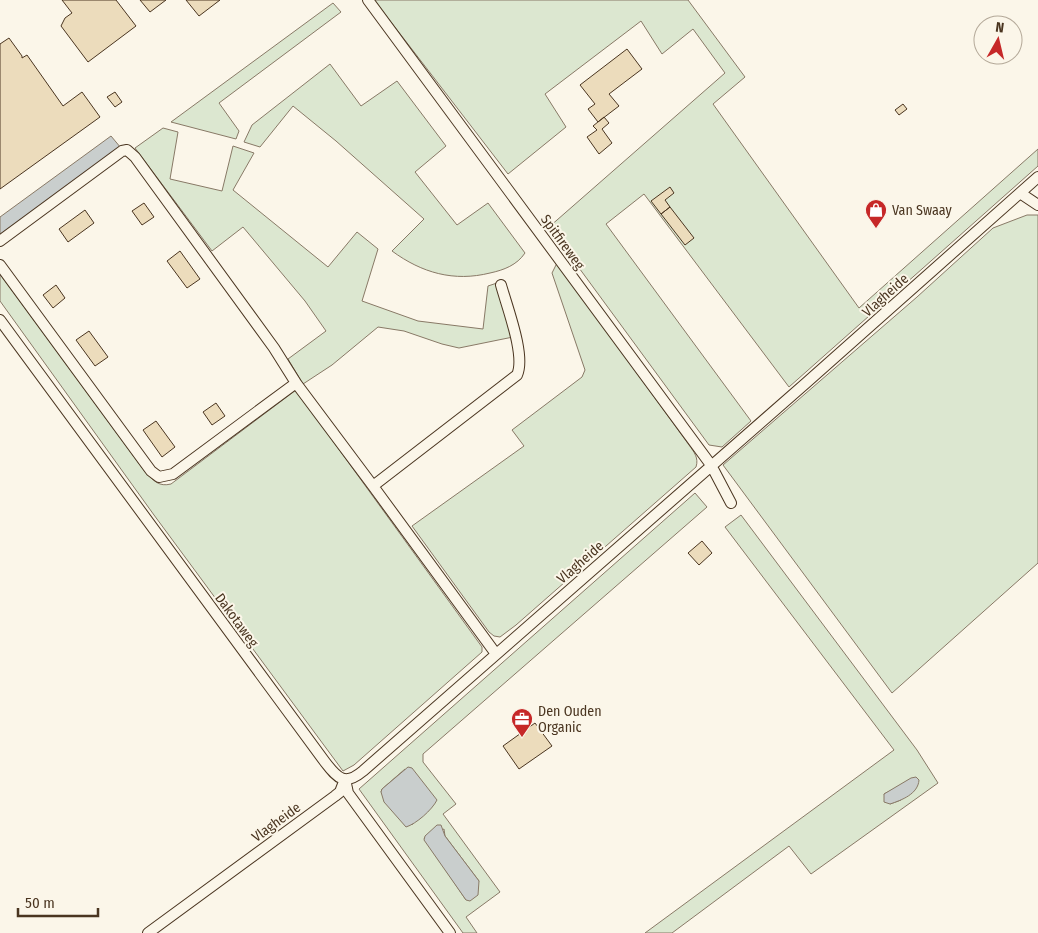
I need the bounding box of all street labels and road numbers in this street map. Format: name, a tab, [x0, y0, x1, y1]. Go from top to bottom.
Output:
street label: Spitfireweg	[537, 211, 588, 273]
street label: Vlagheide	[859, 270, 912, 321]
street label: Vlagheide	[554, 537, 607, 587]
street label: Dakotaweg	[211, 590, 262, 651]
street label: Vlagheide	[249, 799, 304, 846]

